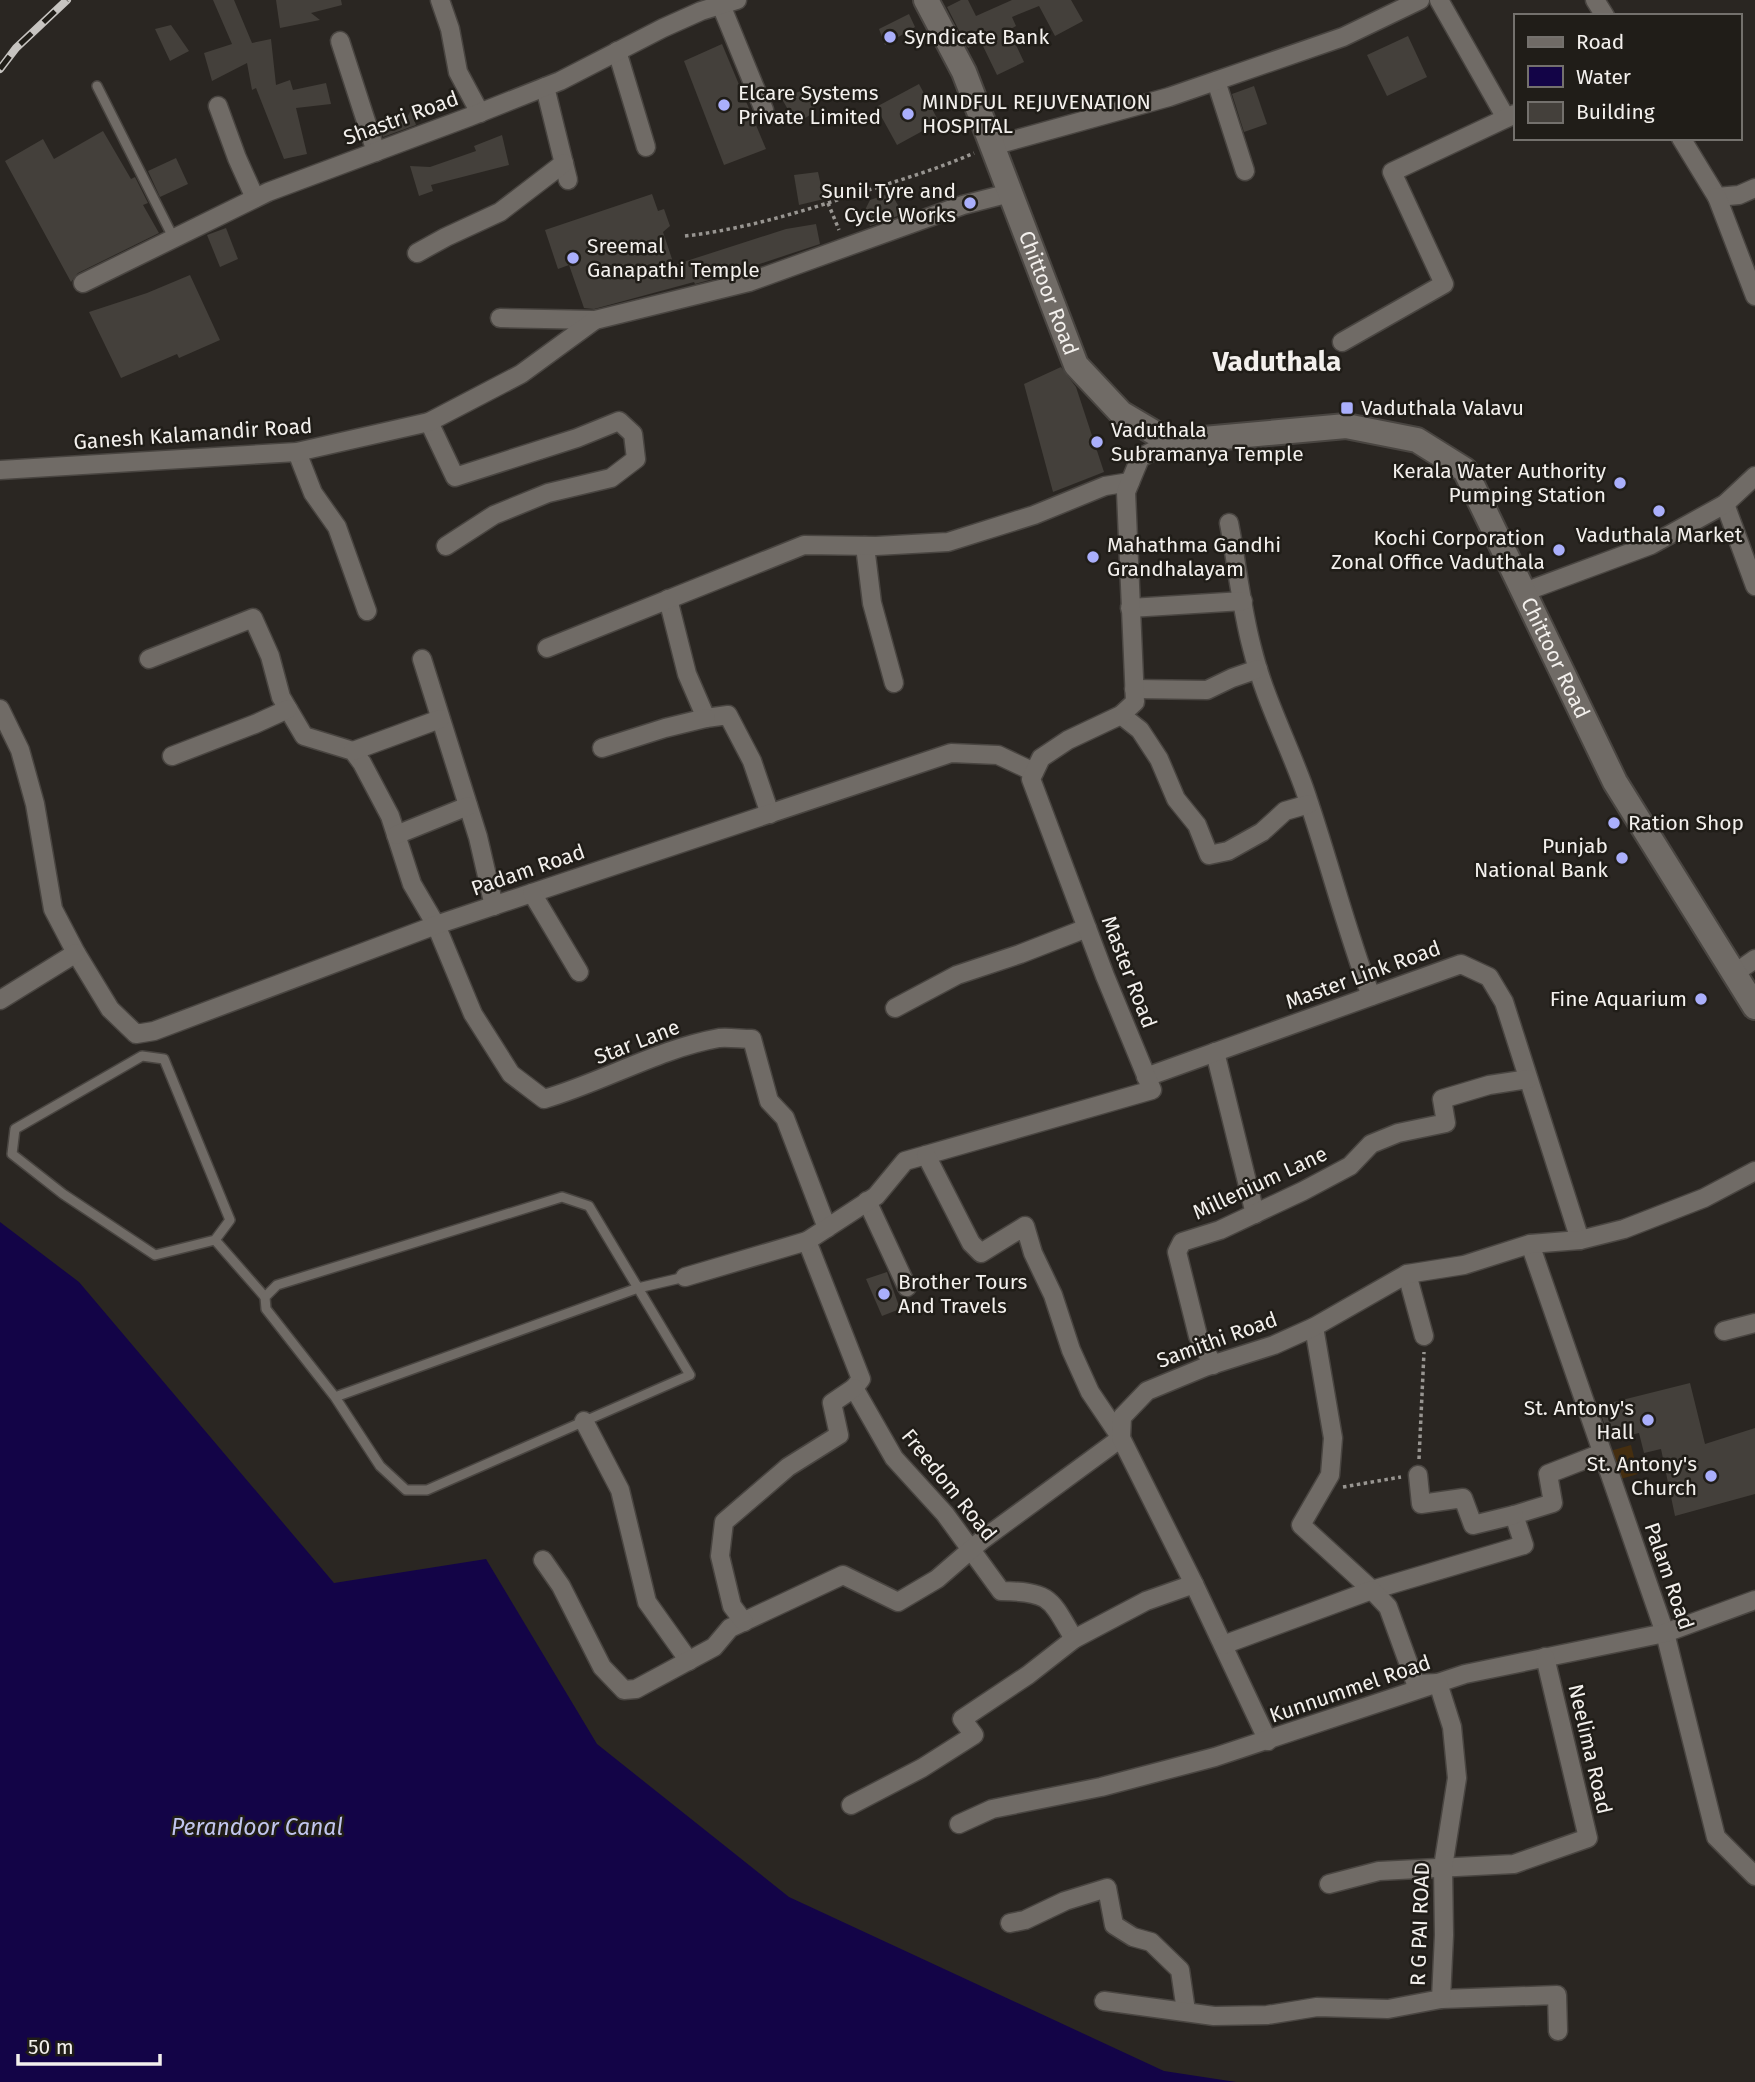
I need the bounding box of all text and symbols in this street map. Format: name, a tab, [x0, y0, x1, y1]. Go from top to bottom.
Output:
legend	[1514, 14, 1741, 140]
place label: Syndicate Bank	[904, 24, 1049, 50]
marker: Syndicate Bank	[882, 29, 898, 45]
text: Road	[1576, 29, 1624, 55]
text: Water	[1576, 64, 1631, 90]
place label: Elcare Systems Private Limited	[738, 80, 881, 130]
street label: Shastri Road	[340, 85, 462, 151]
place label: MINDFUL REJUVENATION HOSPITAL	[922, 89, 1151, 139]
marker: Elcare Systems Private Limited	[716, 97, 732, 113]
text: Building	[1576, 99, 1655, 125]
marker: MINDFUL REJUVENATION HOSPITAL	[900, 106, 916, 122]
place label: Sunil Tyre and Cycle Works	[821, 178, 956, 228]
marker: Sunil Tyre and Cycle Works	[962, 195, 978, 211]
street label: Chittoor Road	[1013, 227, 1084, 359]
place label: Sreemal Ganapathi Temple	[587, 233, 760, 283]
marker: Sreemal Ganapathi Temple	[565, 250, 581, 266]
district label: Vaduthala	[1212, 345, 1341, 378]
place label: Vaduthala Valavu	[1361, 395, 1524, 421]
marker: Vaduthala Valavu	[1339, 400, 1355, 416]
street label: Ganesh Kalamandir Road	[73, 413, 313, 455]
place label: Vaduthala Subramanya Temple	[1111, 417, 1304, 467]
marker: Vaduthala Subramanya Temple	[1089, 434, 1105, 450]
place label: Kerala Water Authority Pumping Station	[1392, 458, 1607, 508]
marker: Kerala Water Authority Pumping Station	[1612, 475, 1628, 491]
marker: Vaduthala Market	[1651, 503, 1667, 519]
place label: Vaduthala Market	[1576, 522, 1743, 548]
place label: Kochi Corporation Zonal Office Vaduthala	[1331, 525, 1545, 575]
place label: Mahathma Gandhi Grandhalayam	[1107, 532, 1281, 582]
marker: Kochi Corporation Zonal Office Vaduthala	[1551, 542, 1567, 558]
marker: Mahathma Gandhi Grandhalayam	[1085, 549, 1101, 565]
street label: Chittoor Road	[1515, 593, 1596, 723]
place label: Ration Shop	[1628, 810, 1744, 836]
marker: Ration Shop	[1606, 815, 1622, 831]
place label: Punjab National Bank	[1474, 833, 1608, 883]
street label: Padam Road	[468, 838, 588, 902]
marker: Punjab National Bank	[1614, 850, 1630, 866]
street label: Master Road	[1096, 912, 1162, 1032]
street label: Master Link Road	[1282, 935, 1444, 1015]
place label: Fine Aquarium	[1550, 986, 1687, 1012]
marker: Fine Aquarium	[1693, 991, 1709, 1007]
street label: Star Lane	[591, 1014, 683, 1070]
street label: Millenium Lane	[1189, 1141, 1331, 1225]
place label: Brother Tours And Travels	[898, 1269, 1027, 1319]
marker: Brother Tours And Travels	[876, 1286, 892, 1302]
street label: Samithi Road	[1153, 1306, 1281, 1374]
place label: St. Antony's Hall	[1524, 1395, 1634, 1445]
marker: St. Antony's Hall	[1640, 1412, 1656, 1428]
street label: Freedom Road	[896, 1424, 1002, 1546]
place label: St. Antony's Church	[1587, 1451, 1697, 1501]
marker: St. Antony's Church	[1703, 1468, 1719, 1484]
street label: Palam Road	[1639, 1519, 1699, 1633]
street label: Kunnummel Road	[1266, 1649, 1434, 1729]
street label: Neelima Road	[1562, 1681, 1618, 1817]
water label: Perandoor Canal	[171, 1813, 343, 1841]
street label: R G PAI ROAD	[1405, 1861, 1435, 1987]
scale bar	[18, 2022, 159, 2066]
text: 50 m	[28, 2034, 74, 2060]

